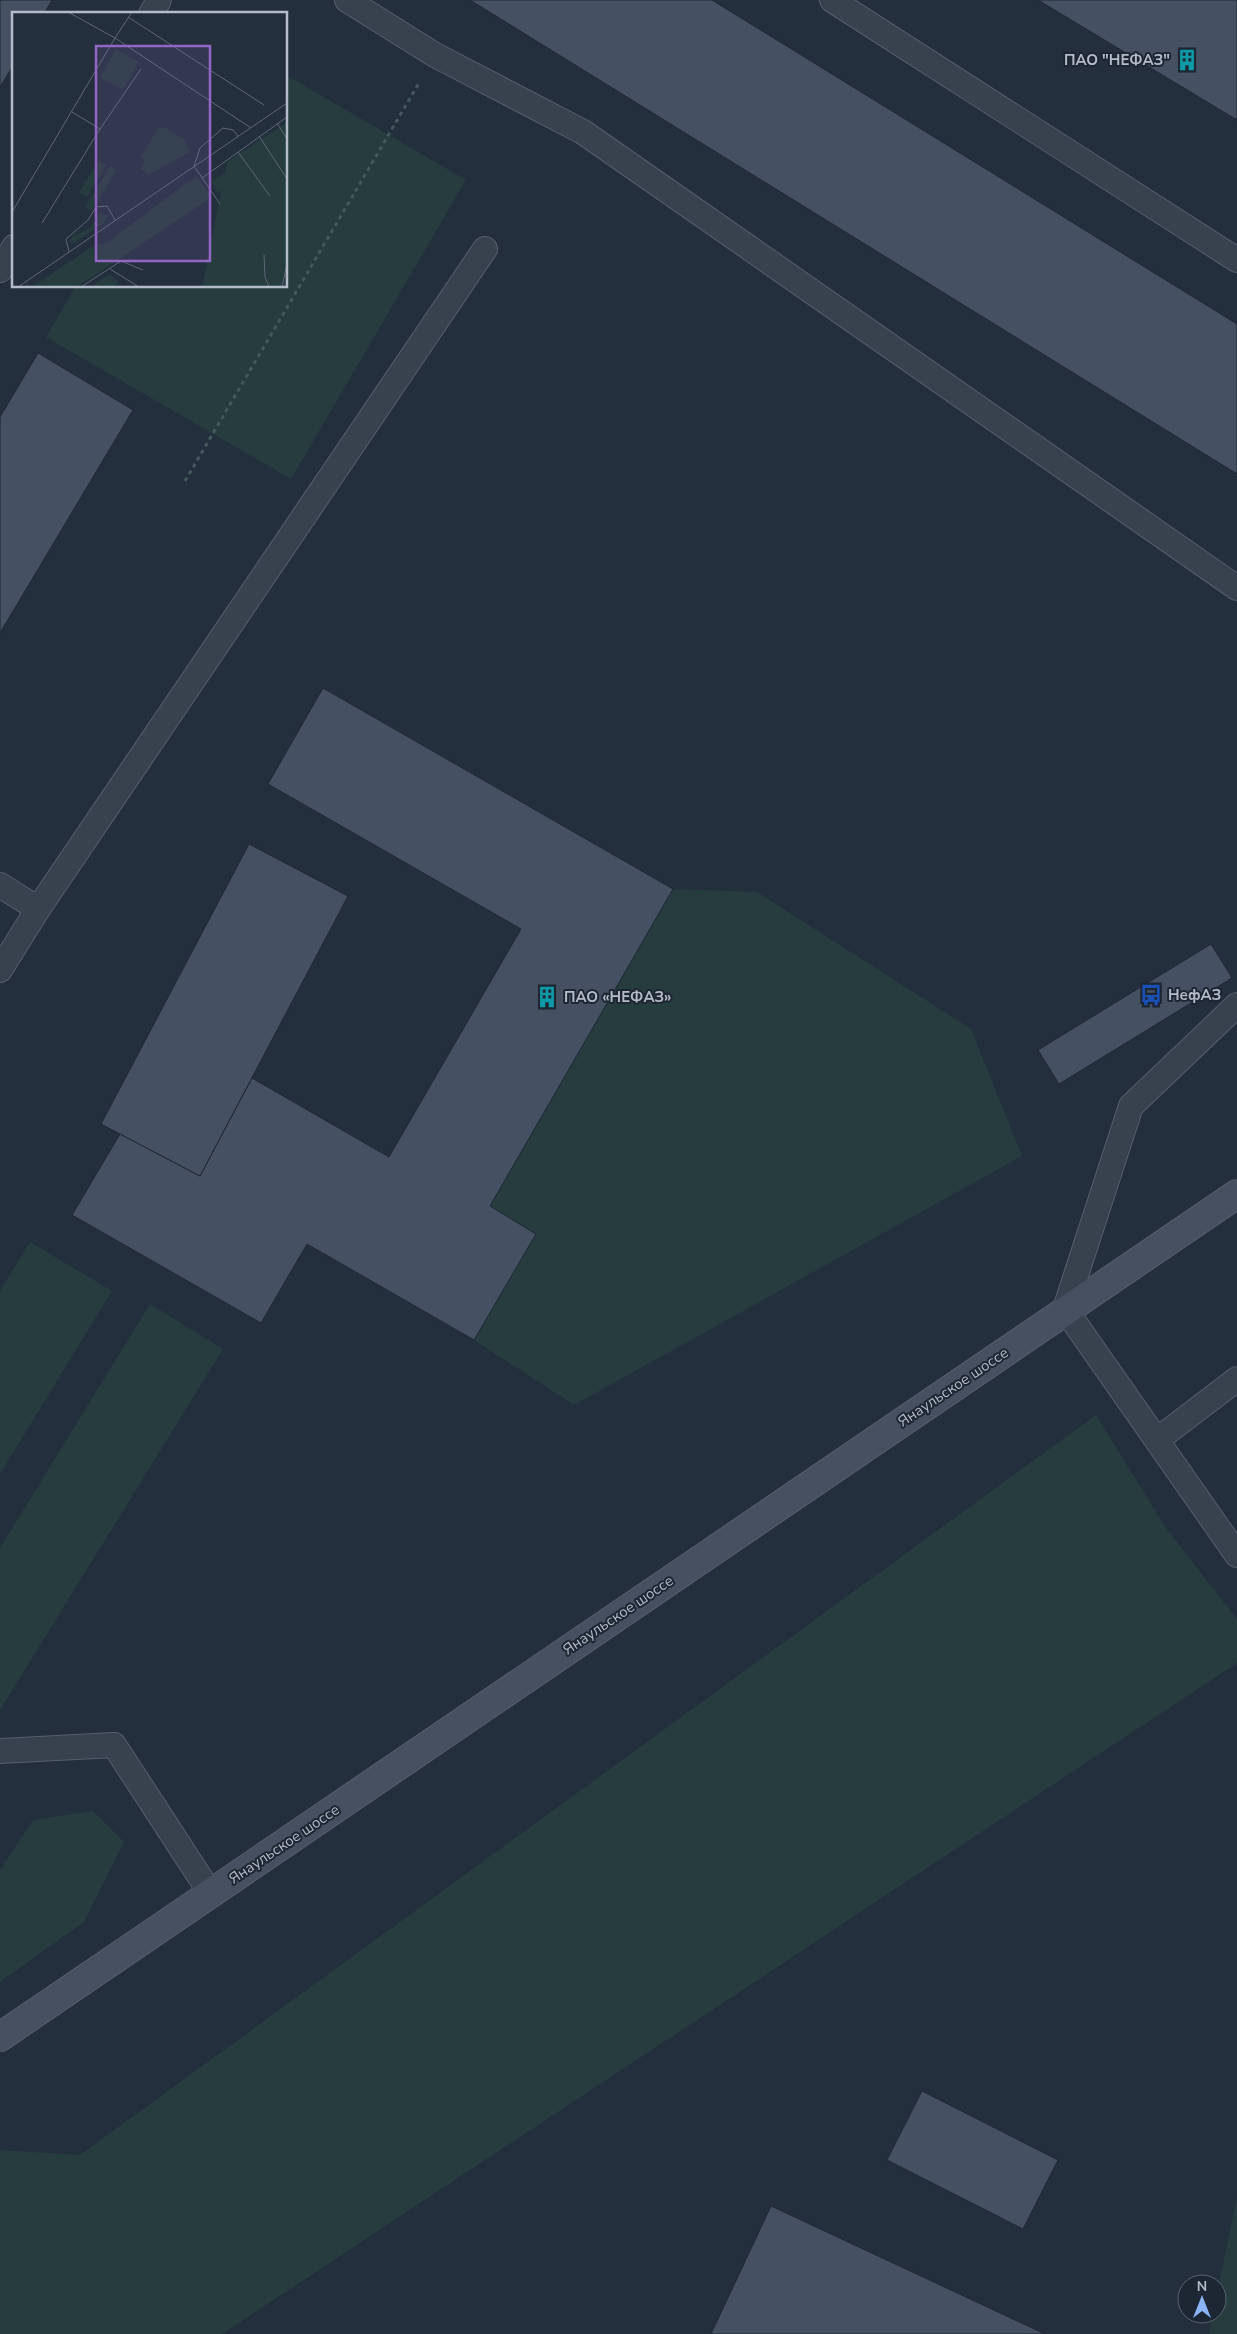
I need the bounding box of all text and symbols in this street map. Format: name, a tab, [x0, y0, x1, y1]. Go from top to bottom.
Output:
inset map	[12, 12, 288, 288]
building icon: ПАО "НЕФАЗ"	[1174, 47, 1200, 73]
place label: ПАО "НЕФАЗ"	[1064, 50, 1170, 70]
bus stop icon: НефАЗ	[1138, 982, 1164, 1008]
building icon: ПАО «НЕФАЗ»	[534, 984, 560, 1010]
place label: НефАЗ	[1168, 985, 1221, 1005]
place label: ПАО «НЕФАЗ»	[564, 987, 671, 1007]
street label: Янаульское шоссе	[894, 1343, 1012, 1431]
street label: Янаульское шоссе	[559, 1571, 677, 1659]
street label: Янаульское шоссе	[225, 1800, 343, 1888]
north arrow	[1177, 2274, 1227, 2324]
text: N	[1197, 2277, 1207, 2296]

